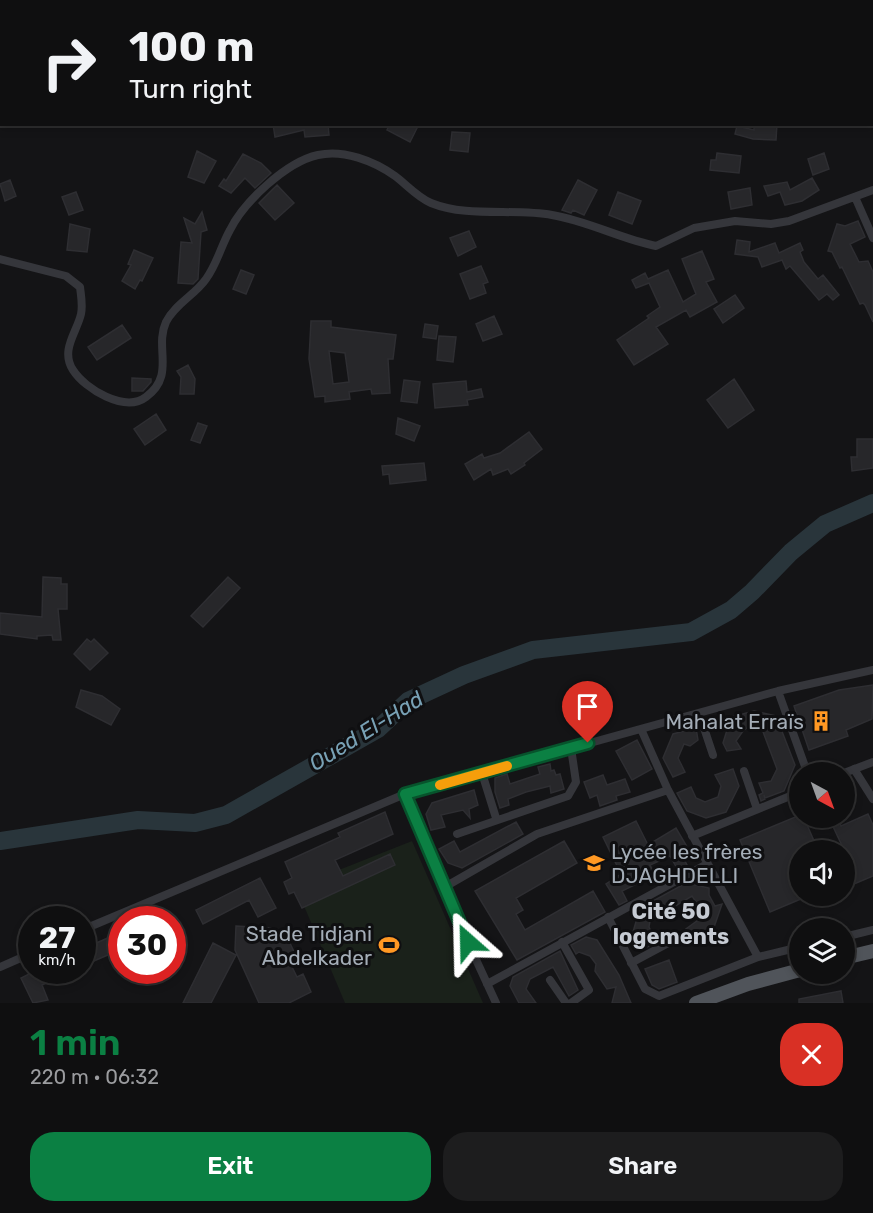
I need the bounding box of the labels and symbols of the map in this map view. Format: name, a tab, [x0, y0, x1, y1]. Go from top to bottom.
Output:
pin	[562, 681, 613, 743]
water label: Oued El-Had	[304, 685, 429, 777]
place label: Mahalat Erraïs	[666, 709, 804, 734]
building icon: Mahalat Erraïs	[809, 709, 833, 733]
north arrow	[789, 762, 855, 828]
place label: Lycée les frères DJAGHDELLI	[611, 839, 762, 888]
school or university icon: Lycée les frères DJAGHDELLI	[582, 851, 606, 875]
district label: Cité 50 logements	[613, 898, 729, 950]
speed limit sign: 30	[108, 906, 186, 984]
position arrow	[436, 910, 500, 974]
place label: Stade Tidjani Abdelkader	[246, 921, 372, 970]
sports icon: Stade Tidjani Abdelkader	[377, 933, 401, 957]

